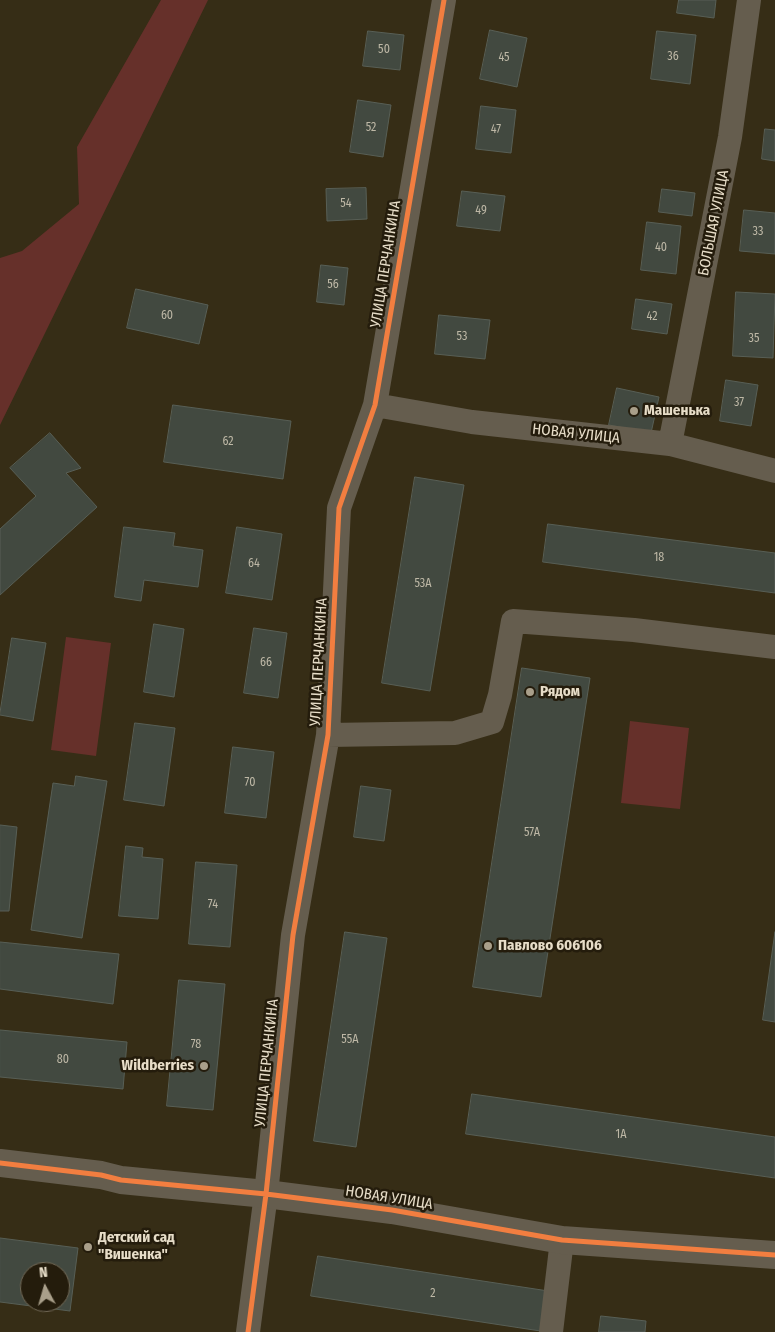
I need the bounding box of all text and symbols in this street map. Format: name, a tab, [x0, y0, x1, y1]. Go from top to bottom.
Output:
house number: 50	[378, 43, 390, 57]
house number: 36	[667, 50, 679, 64]
house number: 45	[498, 51, 510, 65]
house number: 52	[366, 121, 376, 135]
house number: 47	[491, 123, 501, 137]
street label: БОЛЬШАЯ УЛИЦА	[695, 169, 733, 277]
house number: 54	[340, 197, 352, 211]
street label: УЛИЦА ПЕРЧАНКИНА	[367, 199, 405, 329]
house number: 49	[475, 204, 487, 218]
house number: 33	[753, 225, 763, 239]
house number: 40	[655, 241, 667, 255]
house number: 56	[327, 278, 339, 292]
house number: 60	[161, 309, 173, 323]
house number: 42	[647, 310, 657, 324]
house number: 53	[457, 330, 467, 344]
house number: 35	[749, 332, 759, 346]
house number: 37	[734, 396, 744, 410]
place label: Машенька	[644, 402, 710, 420]
marker: Машенька	[628, 405, 640, 417]
street label: НОВАЯ УЛИЦА	[531, 420, 621, 448]
house number: 62	[222, 435, 234, 449]
house number: 18	[654, 551, 664, 565]
house number: 64	[248, 557, 260, 571]
house number: 53А	[414, 577, 432, 591]
street label: УЛИЦА ПЕРЧАНКИНА	[307, 597, 331, 727]
house number: 66	[260, 656, 272, 670]
place label: Рядом	[540, 683, 580, 701]
marker: Рядом	[524, 686, 536, 698]
house number: 70	[245, 776, 255, 790]
house number: 57А	[524, 826, 540, 840]
house number: 74	[208, 898, 218, 912]
place label: Павлово 606106	[498, 937, 602, 955]
marker: Павлово 606106	[482, 940, 494, 952]
street label: УЛИЦА ПЕРЧАНКИНА	[251, 998, 283, 1128]
house number: 55А	[341, 1033, 359, 1047]
house number: 78	[191, 1038, 201, 1052]
house number: 80	[57, 1053, 69, 1067]
place label: Wildberries	[122, 1057, 194, 1075]
marker: Wildberries	[198, 1060, 210, 1072]
house number: 1А	[616, 1128, 626, 1142]
street label: НОВАЯ УЛИЦА	[344, 1182, 434, 1214]
place label: Детский сад "Вишенка"	[98, 1229, 175, 1264]
marker: Детский сад "Вишенка"	[82, 1241, 94, 1253]
north arrow	[20, 1262, 70, 1312]
text: N	[38, 1264, 49, 1281]
house number: 2	[430, 1287, 436, 1301]

